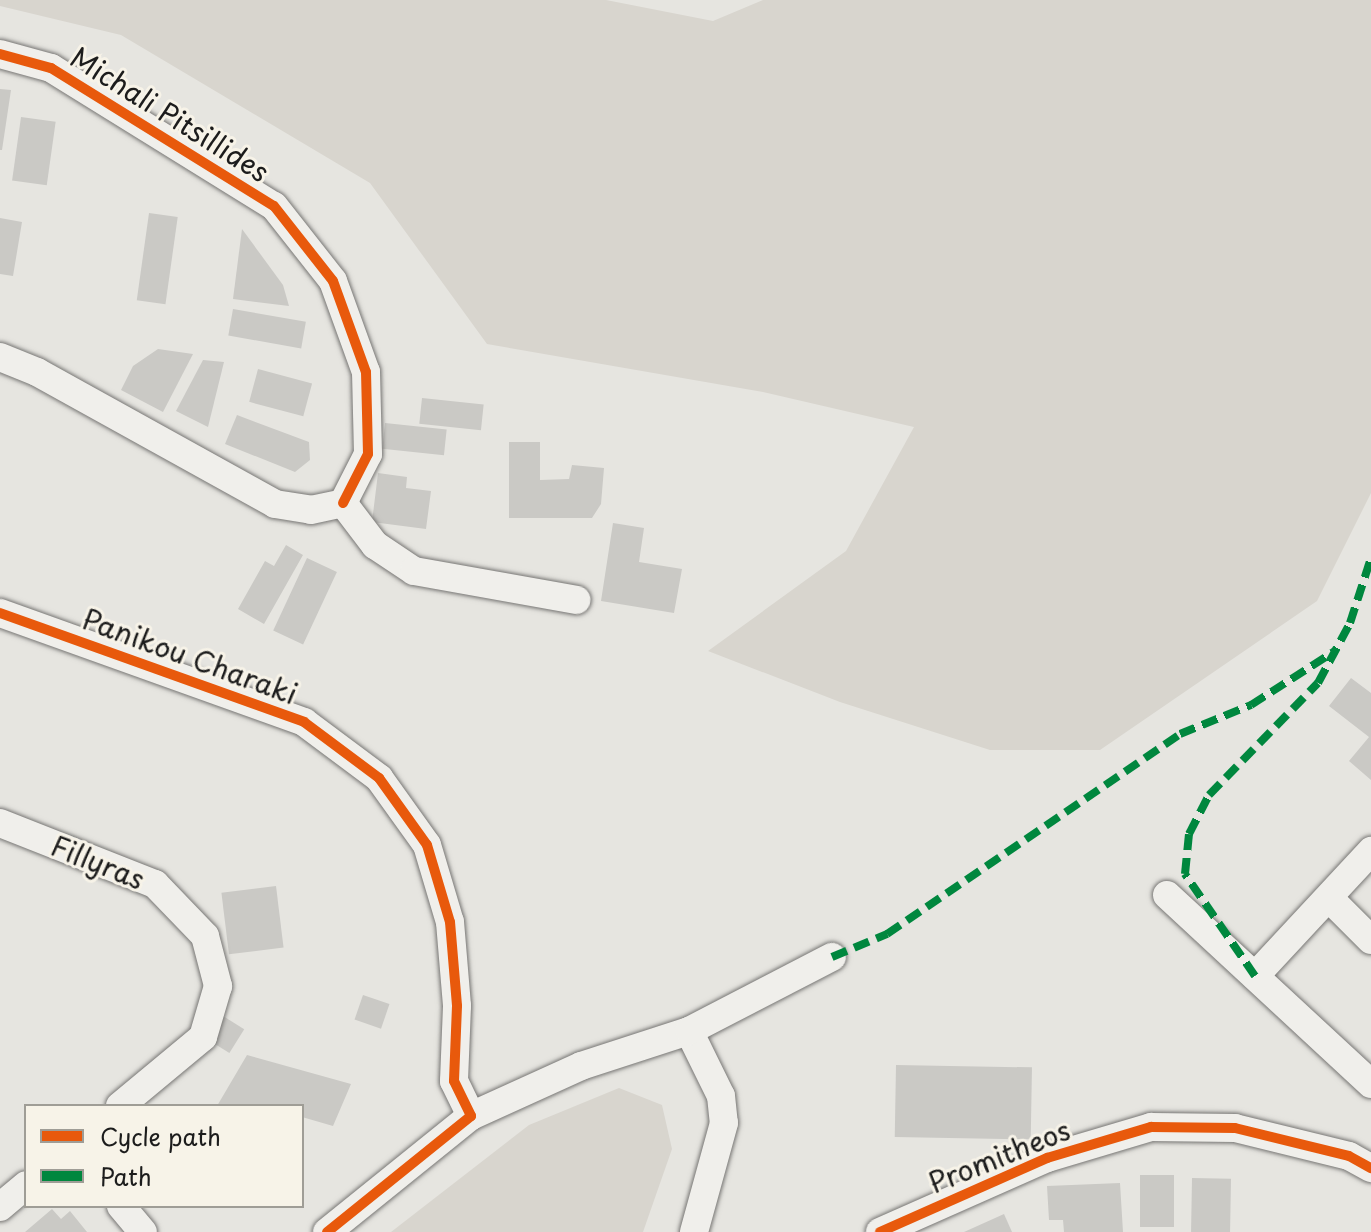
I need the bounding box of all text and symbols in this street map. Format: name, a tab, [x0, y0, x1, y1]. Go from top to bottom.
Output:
street label: Michali Pitsillides	[64, 39, 276, 189]
street label: Panikou Charaki	[78, 601, 302, 711]
street label: Fillyras	[46, 828, 150, 896]
legend	[24, 1104, 304, 1208]
street label: Promitheos	[923, 1112, 1075, 1200]
text: Cycle path	[100, 1118, 221, 1154]
text: Path	[100, 1158, 152, 1194]

